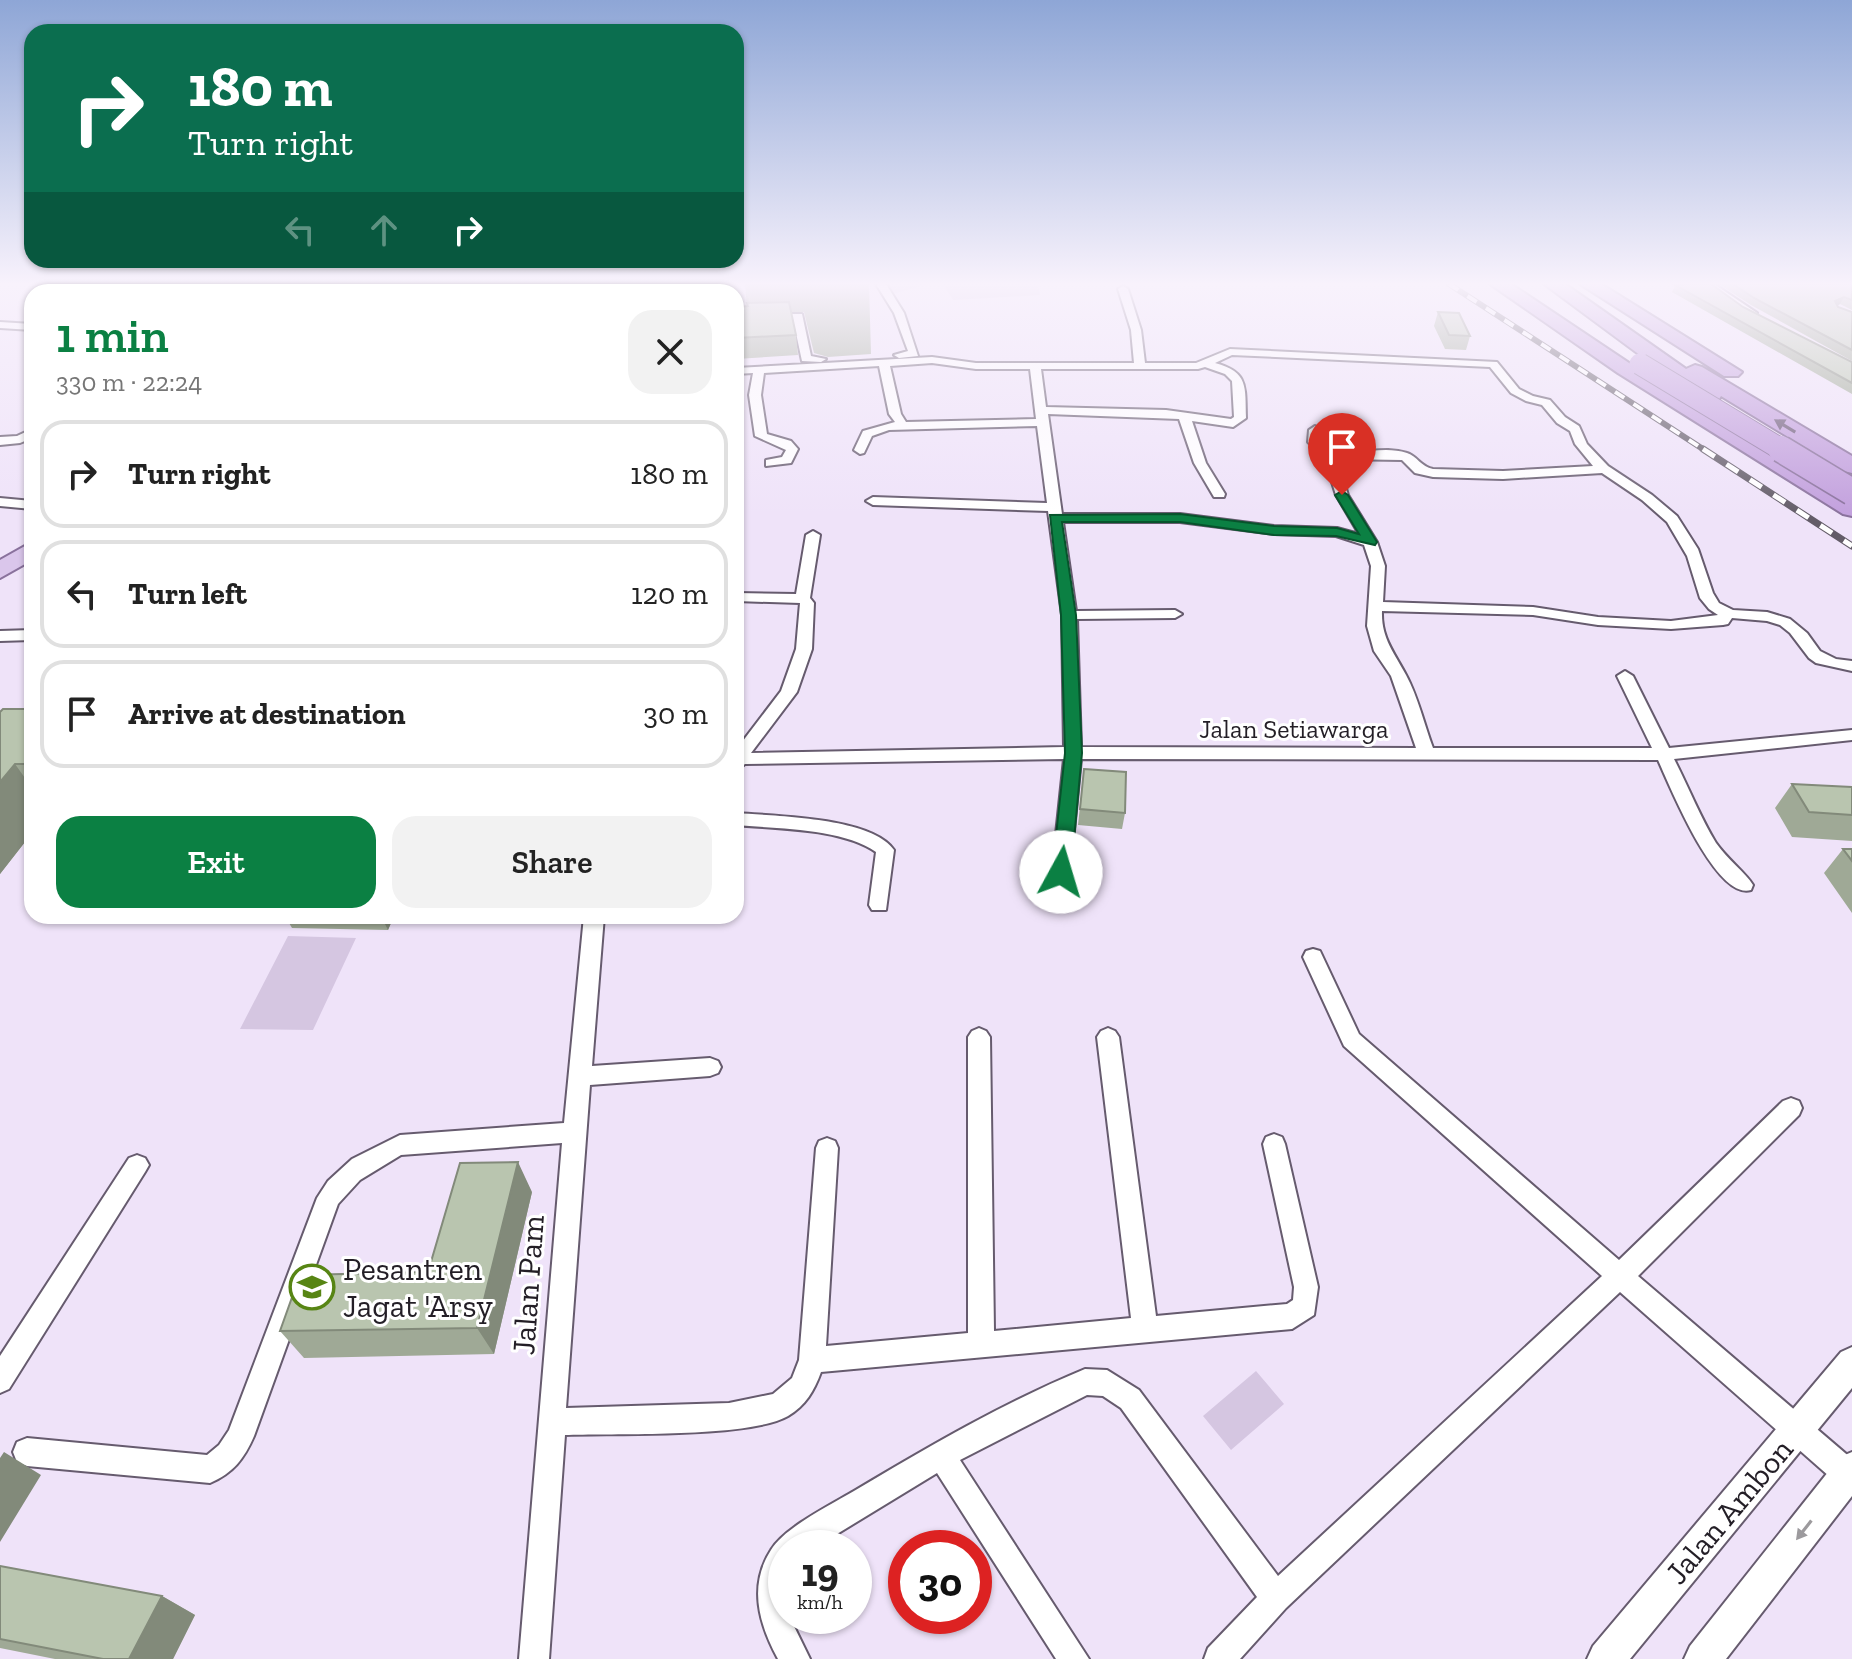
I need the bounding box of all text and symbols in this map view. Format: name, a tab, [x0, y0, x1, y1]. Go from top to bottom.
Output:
text: 180 m	[188, 53, 333, 120]
icon: right	[56, 56, 160, 160]
text: Turn right	[188, 121, 353, 164]
icon: left	[278, 208, 322, 252]
icon: ahead	[362, 208, 406, 252]
icon: right	[446, 208, 490, 252]
text: 1 min	[56, 307, 169, 364]
button: close	[628, 310, 712, 394]
text: 330 m · 22:24	[56, 366, 202, 398]
pin	[1308, 413, 1376, 495]
one-way arrow	[1774, 419, 1796, 433]
icon: arrive	[1320, 425, 1364, 469]
icon: right	[60, 452, 104, 496]
text: Turn right	[128, 456, 270, 492]
text: 180 m	[630, 456, 708, 492]
icon: left	[60, 572, 104, 616]
text: Turn left	[128, 576, 247, 612]
text: 120 m	[631, 576, 708, 612]
icon: arrive	[60, 692, 104, 736]
text: Arrive at destination	[128, 696, 405, 732]
text: 30 m	[643, 696, 708, 732]
street label: Jalan Setiawarga	[1199, 713, 1389, 745]
button: Exit	[56, 816, 376, 908]
button: Share	[392, 816, 712, 908]
position arrow	[1019, 830, 1103, 914]
street label: Jalan Pam	[504, 1213, 552, 1356]
place label: Pesantren Jagat 'Arsy	[343, 1250, 494, 1325]
school or university icon: Pesantren Jagat 'Arsy	[288, 1263, 336, 1311]
street label: Jalan Ambon	[1657, 1430, 1801, 1591]
one-way arrow	[1796, 1520, 1813, 1540]
speed limit sign: 30	[888, 1530, 992, 1634]
text: 19	[801, 1548, 839, 1596]
text: km/h	[797, 1590, 843, 1614]

